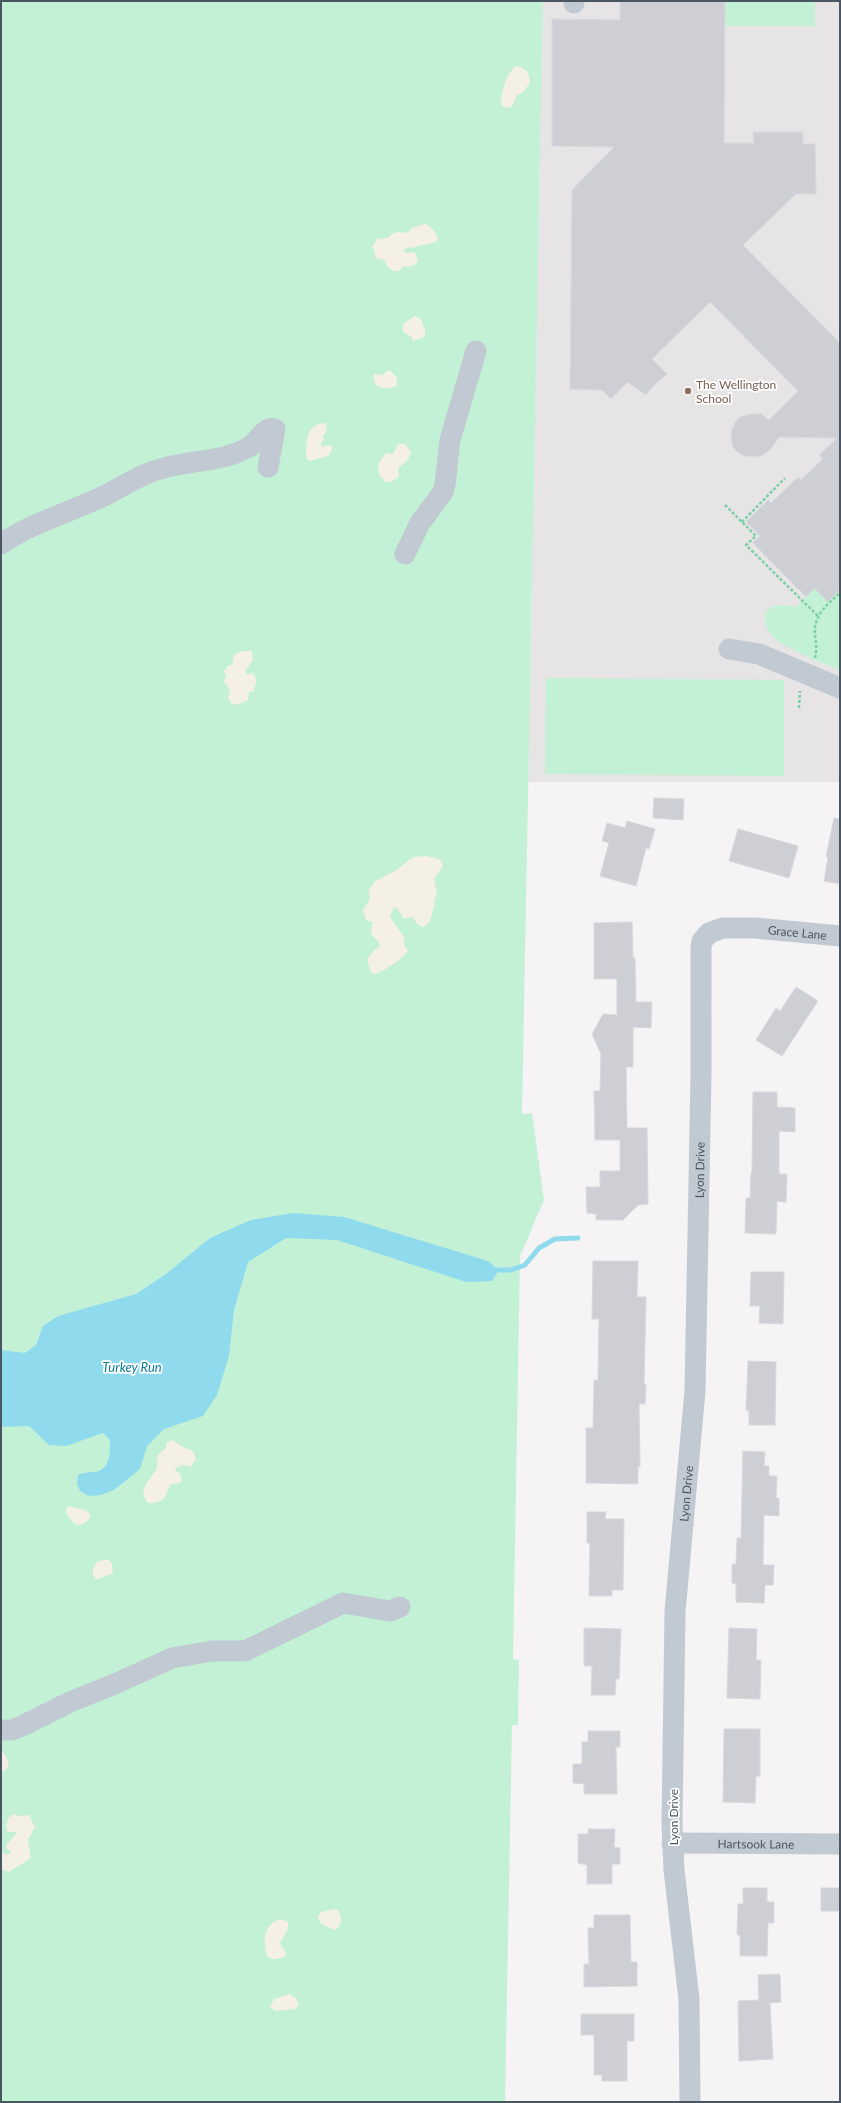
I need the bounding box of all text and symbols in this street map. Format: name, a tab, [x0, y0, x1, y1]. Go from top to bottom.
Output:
place label: The Wellington School	[696, 377, 776, 406]
marker: The Wellington School	[683, 386, 693, 396]
street label: Grace Lane	[767, 922, 827, 942]
street label: Lyon Drive	[691, 1142, 707, 1198]
water label: Turkey Run	[102, 1359, 162, 1375]
street label: Lyon Drive	[676, 1465, 696, 1522]
street label: Lyon Drive	[666, 1789, 681, 1845]
street label: Hartsook Lane	[718, 1836, 794, 1851]

